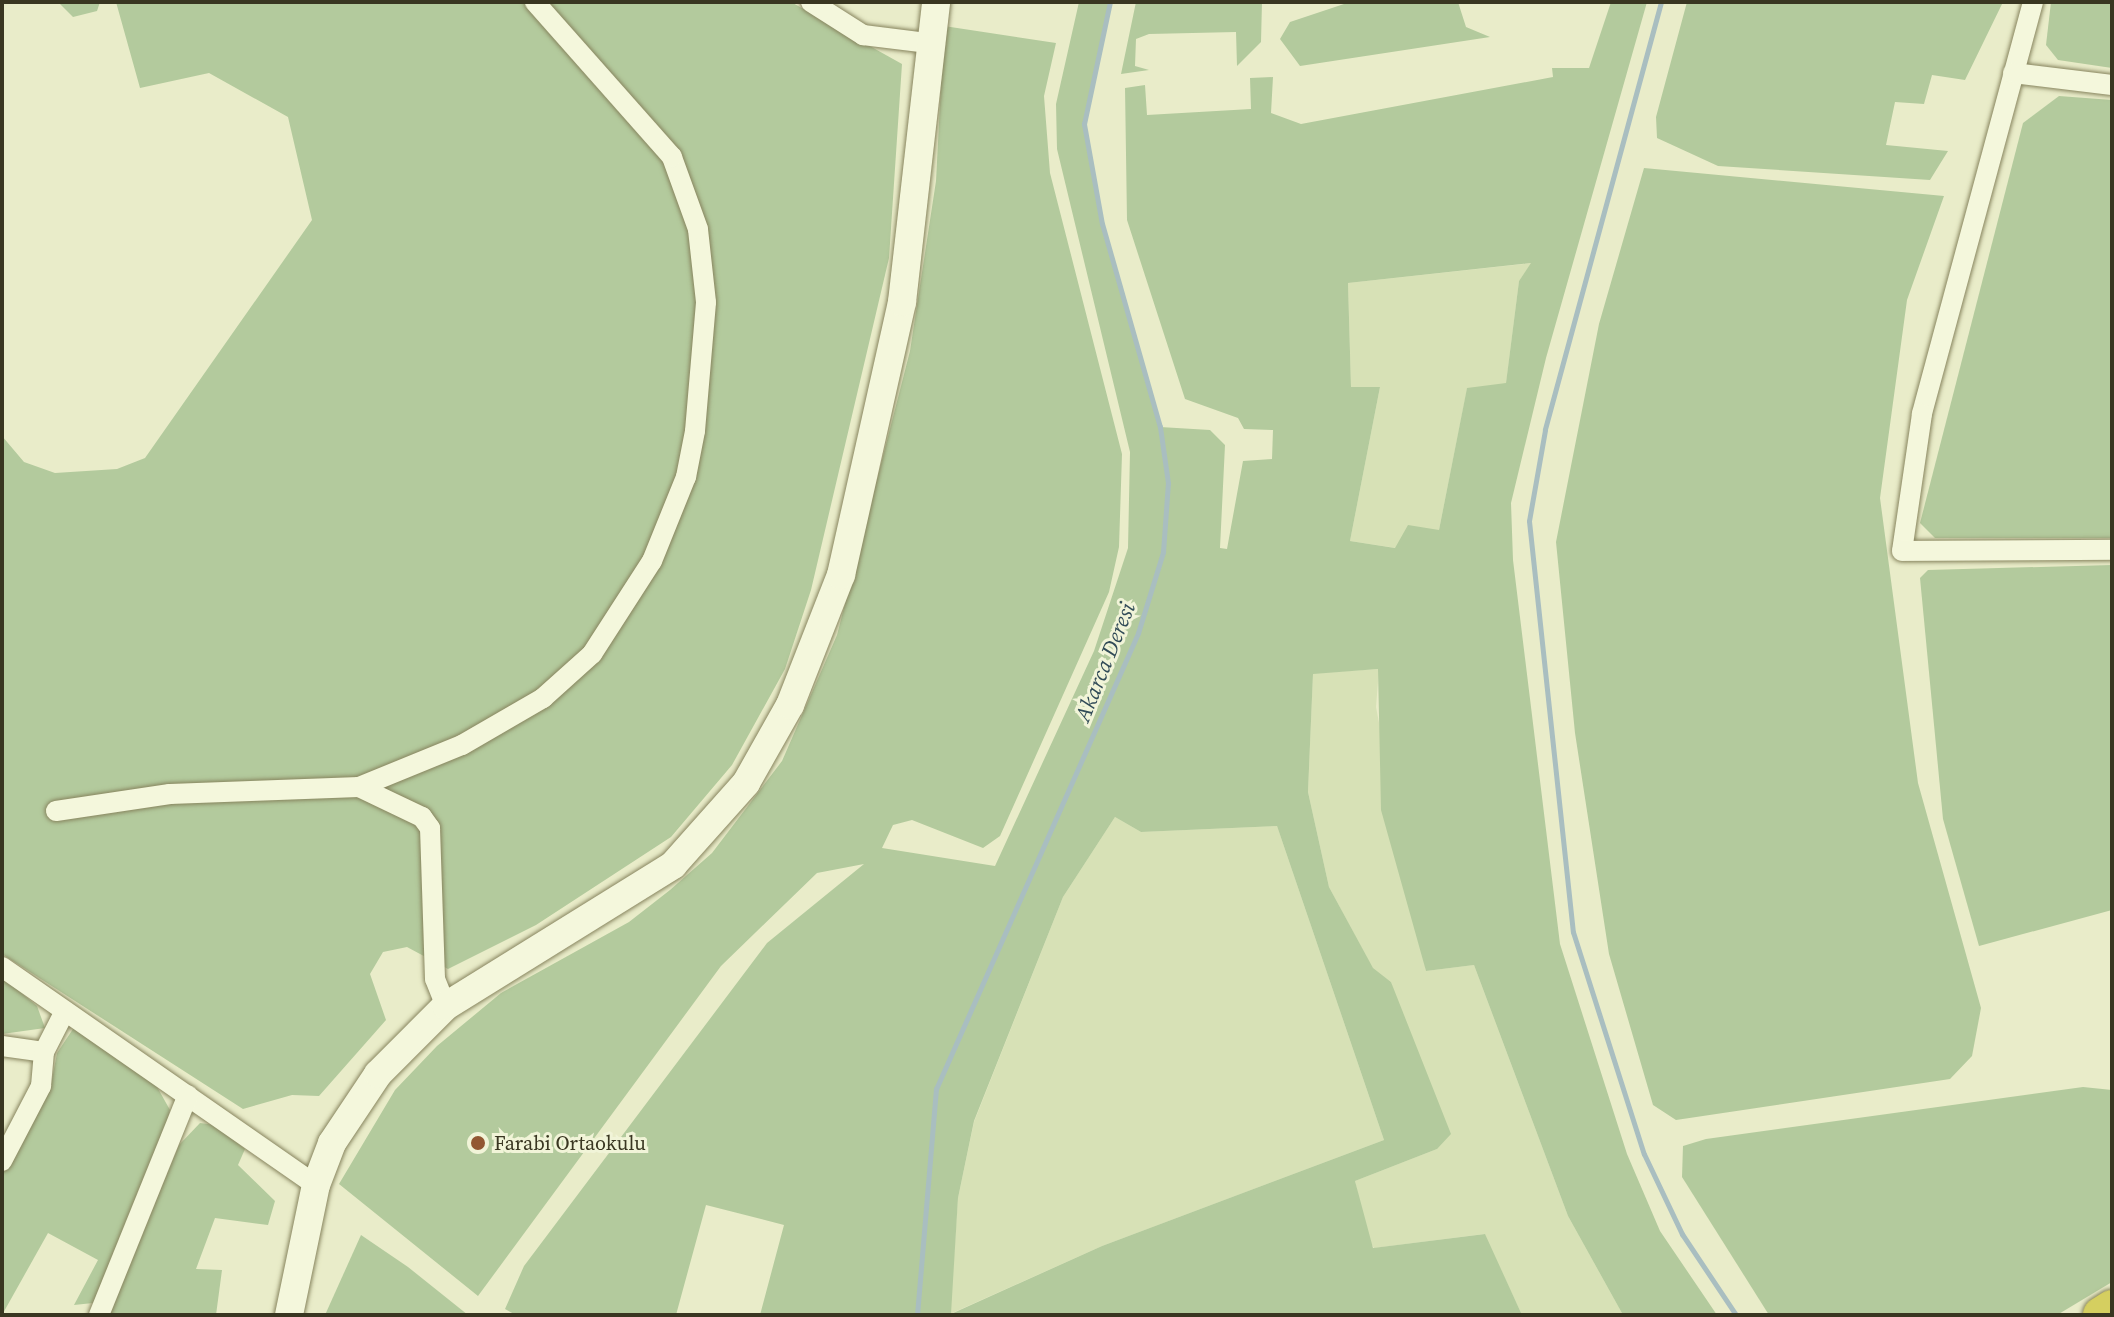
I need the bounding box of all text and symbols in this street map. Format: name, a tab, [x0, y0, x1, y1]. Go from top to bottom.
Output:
water label: Akarca Deresi	[1069, 599, 1141, 725]
place label: Farabi Ortaokulu	[494, 1131, 646, 1155]
marker: Farabi Ortaokulu	[469, 1134, 487, 1152]

